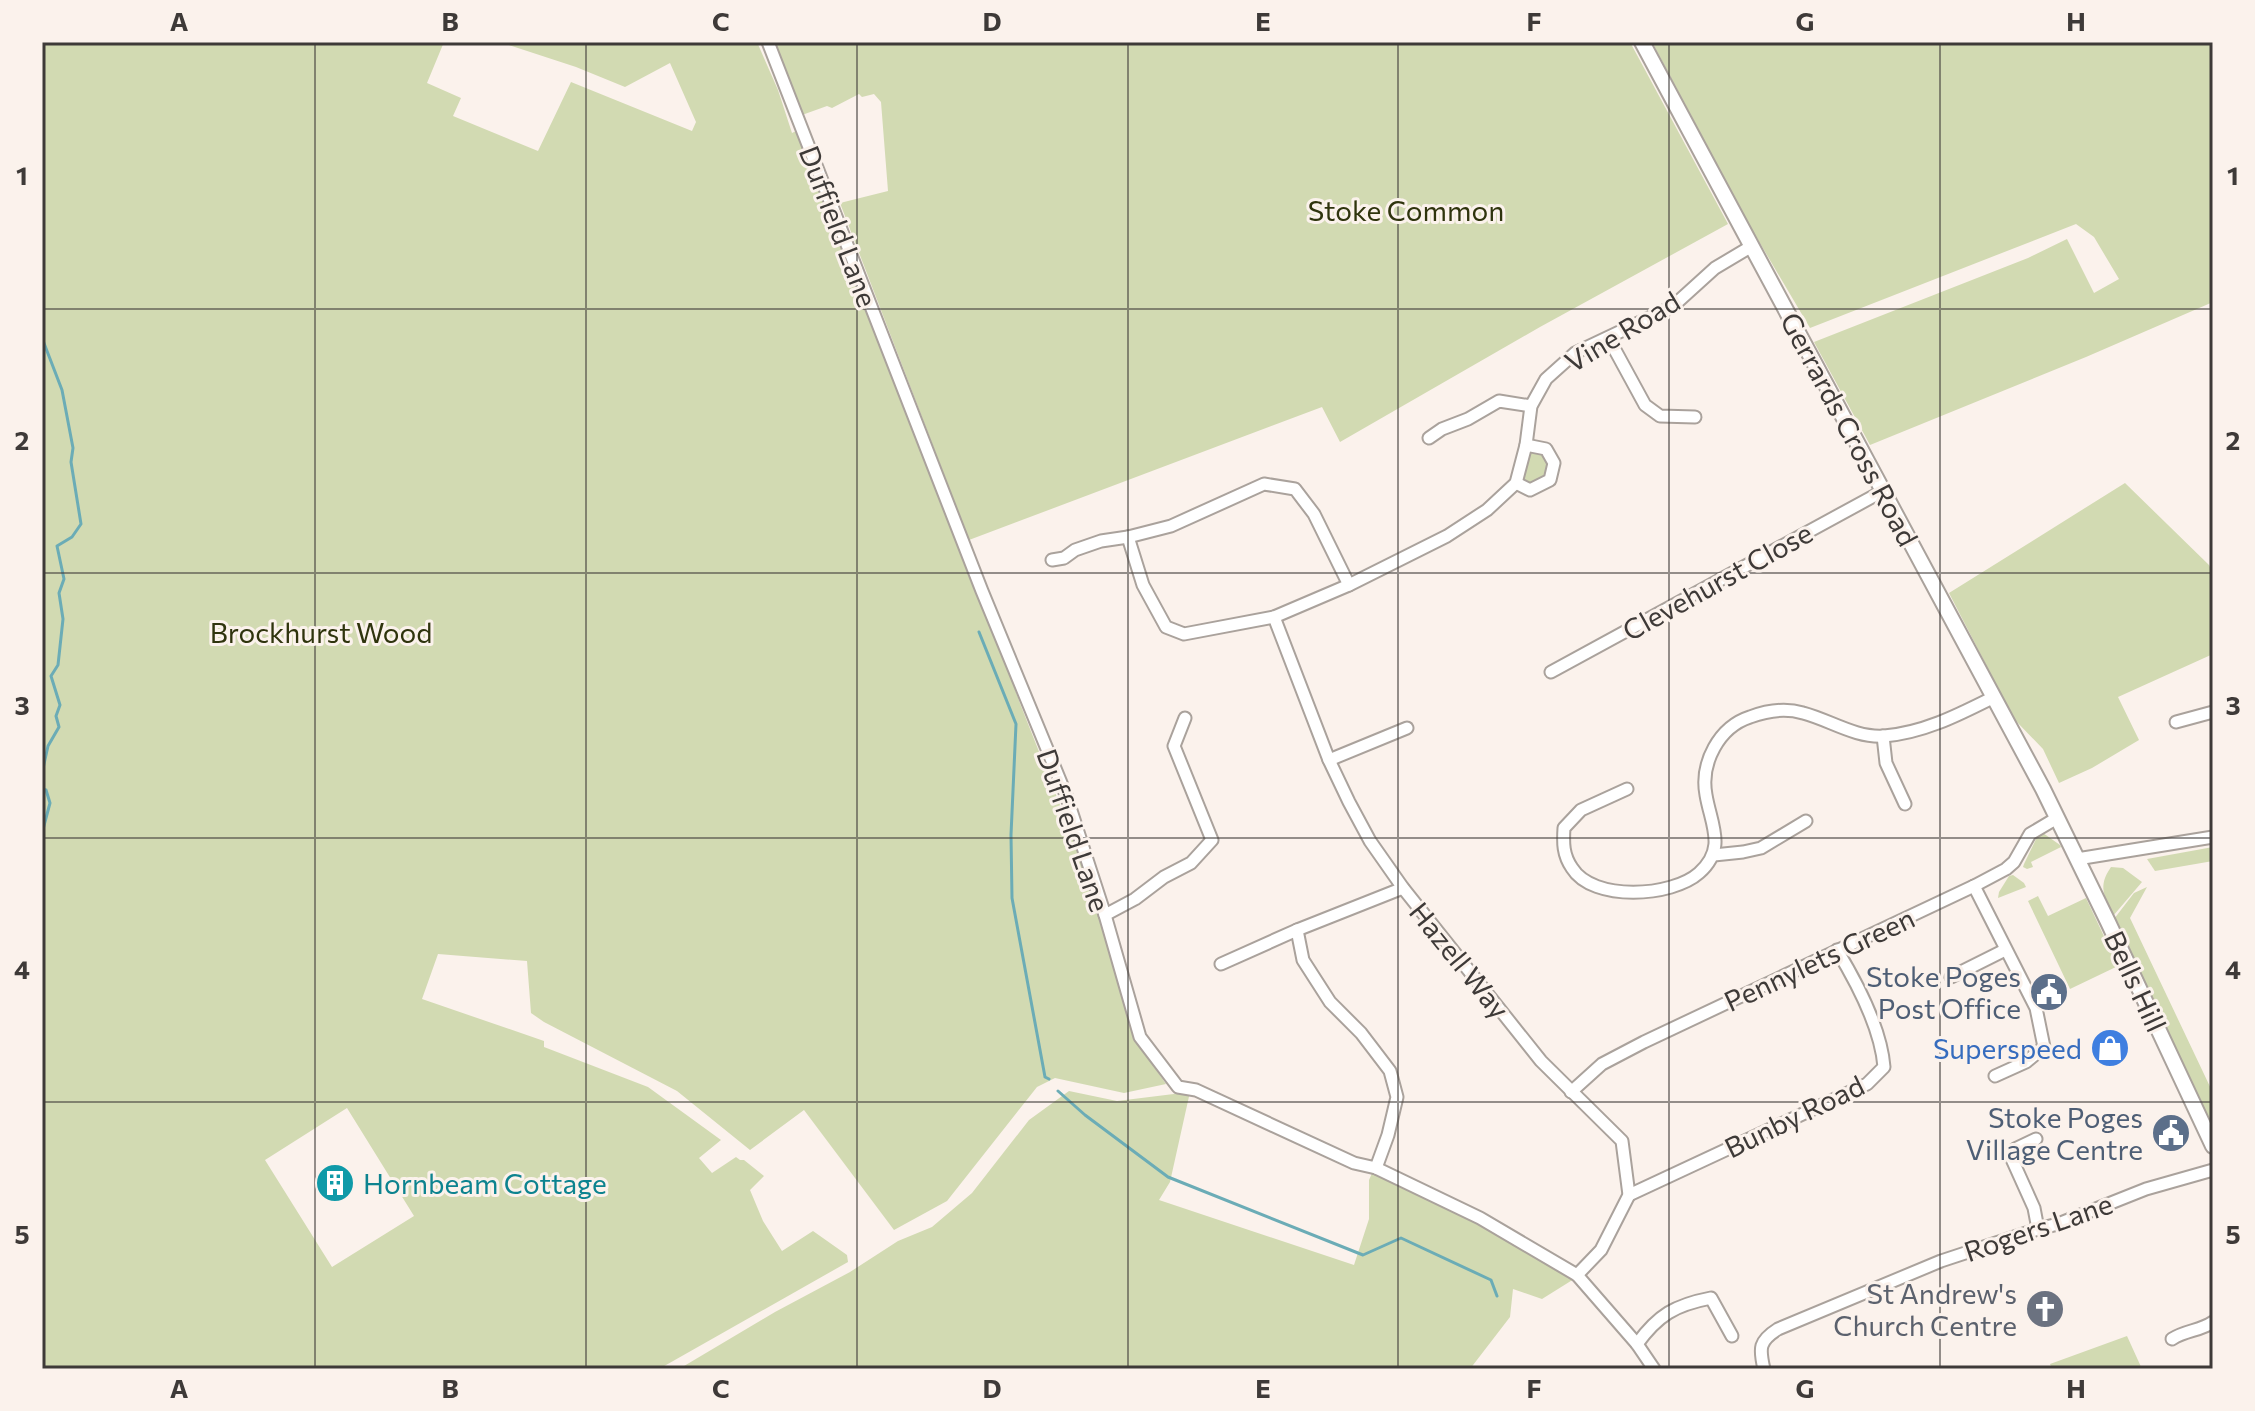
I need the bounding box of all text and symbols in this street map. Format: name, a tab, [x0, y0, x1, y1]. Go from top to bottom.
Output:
text: A	[170, 5, 189, 36]
text: B	[441, 5, 459, 36]
text: C	[712, 5, 730, 36]
text: D	[982, 5, 1002, 36]
text: E	[1255, 5, 1271, 36]
text: F	[1526, 5, 1542, 36]
text: G	[1796, 5, 1814, 36]
text: H	[2066, 5, 2086, 36]
street label: Duffield Lane	[793, 141, 885, 311]
text: 1	[16, 159, 28, 190]
text: 1	[2227, 159, 2239, 190]
park label: Stoke Common	[1308, 193, 1504, 227]
street label: Vine Road	[1558, 283, 1686, 379]
street label: Gerrards Cross Road	[1774, 306, 1926, 552]
text: 2	[15, 424, 29, 455]
text: 2	[2226, 424, 2240, 455]
street label: Clevehurst Close	[1616, 515, 1818, 647]
park label: Brockhurst Wood	[210, 615, 432, 649]
text: 3	[14, 689, 30, 720]
text: 3	[2225, 689, 2241, 720]
street label: Duffield Lane	[1030, 744, 1118, 916]
street label: Hazell Way	[1403, 895, 1517, 1025]
street label: Pennylets Green	[1718, 900, 1920, 1018]
street label: Bells Hill	[2098, 925, 2174, 1037]
text: 4	[14, 953, 30, 984]
text: 4	[2225, 953, 2241, 984]
place label: Stoke Poges Post Office	[1866, 959, 2021, 1025]
public building icon: Stoke Poges Post Office	[2028, 971, 2070, 1013]
shop icon: Superspeed	[2089, 1027, 2131, 1069]
place label: Superspeed	[1933, 1031, 2082, 1065]
street label: Bunby Road	[1719, 1068, 1869, 1164]
place label: Stoke Poges Village Centre	[1966, 1100, 2143, 1166]
public building icon: Stoke Poges Village Centre	[2150, 1112, 2192, 1154]
building icon: Hornbeam Cottage	[314, 1162, 356, 1204]
place label: Hornbeam Cottage	[363, 1166, 607, 1200]
street label: Rogers Lane	[1959, 1186, 2117, 1268]
text: 5	[14, 1218, 30, 1249]
text: 5	[2225, 1218, 2241, 1249]
place label: St Andrew's Church Centre	[1833, 1276, 2017, 1342]
church icon: St Andrew's Church Centre	[2024, 1288, 2066, 1330]
text: A	[170, 1372, 189, 1403]
text: B	[441, 1372, 459, 1403]
text: C	[712, 1372, 730, 1403]
text: D	[982, 1372, 1002, 1403]
text: E	[1255, 1372, 1271, 1403]
text: F	[1526, 1372, 1542, 1403]
text: G	[1796, 1372, 1814, 1403]
text: H	[2066, 1372, 2086, 1403]

